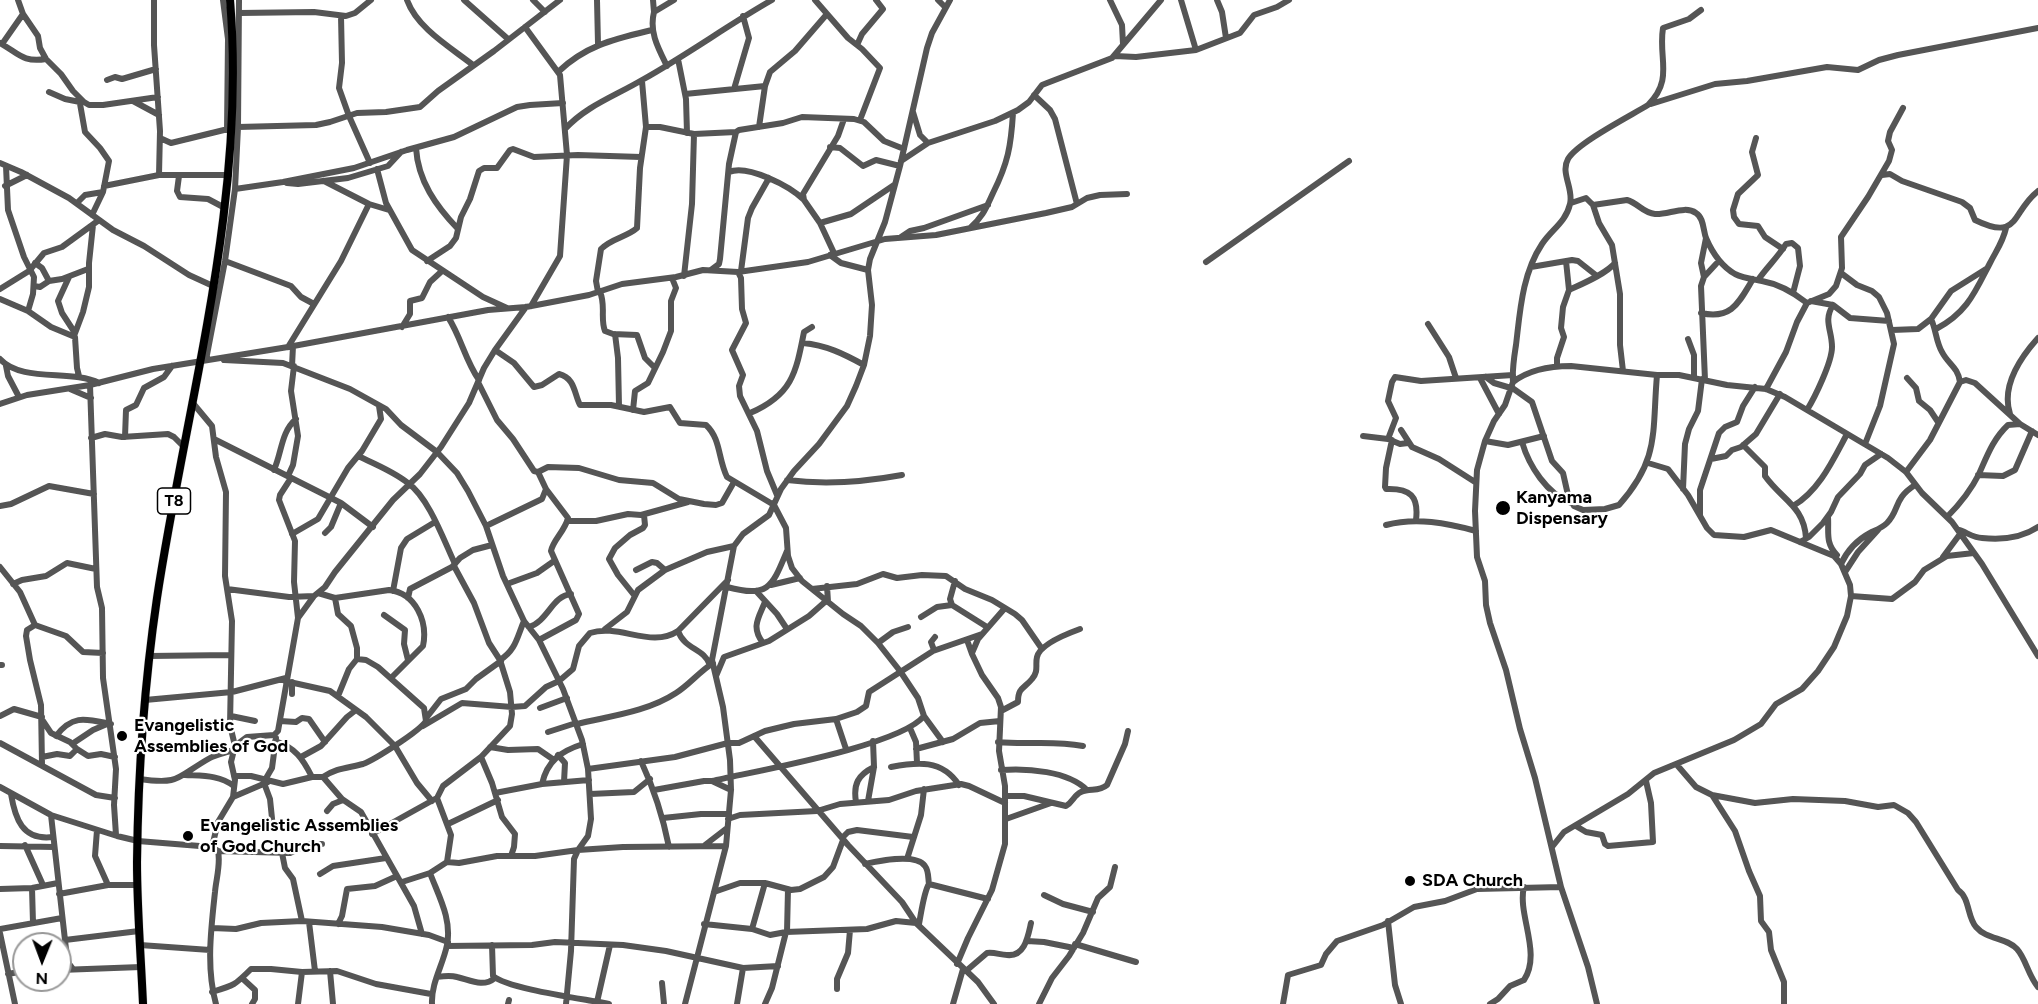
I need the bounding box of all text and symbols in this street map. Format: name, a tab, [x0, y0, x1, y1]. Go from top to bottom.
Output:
place label: Kanyama Dispensary	[1516, 487, 1608, 530]
road number: T8	[158, 488, 190, 514]
marker: Kanyama Dispensary	[1494, 499, 1512, 517]
place label: Evangelistic Assemblies of God	[134, 715, 288, 758]
marker: Evangelistic Assemblies of God	[115, 729, 129, 743]
place label: Evangelistic Assemblies of God Church	[200, 815, 398, 858]
marker: Evangelistic Assemblies of God Church	[181, 829, 195, 843]
place label: SDA Church	[1422, 870, 1523, 892]
marker: SDA Church	[1403, 874, 1417, 888]
north arrow	[12, 932, 72, 992]
text: N	[35, 969, 48, 988]

